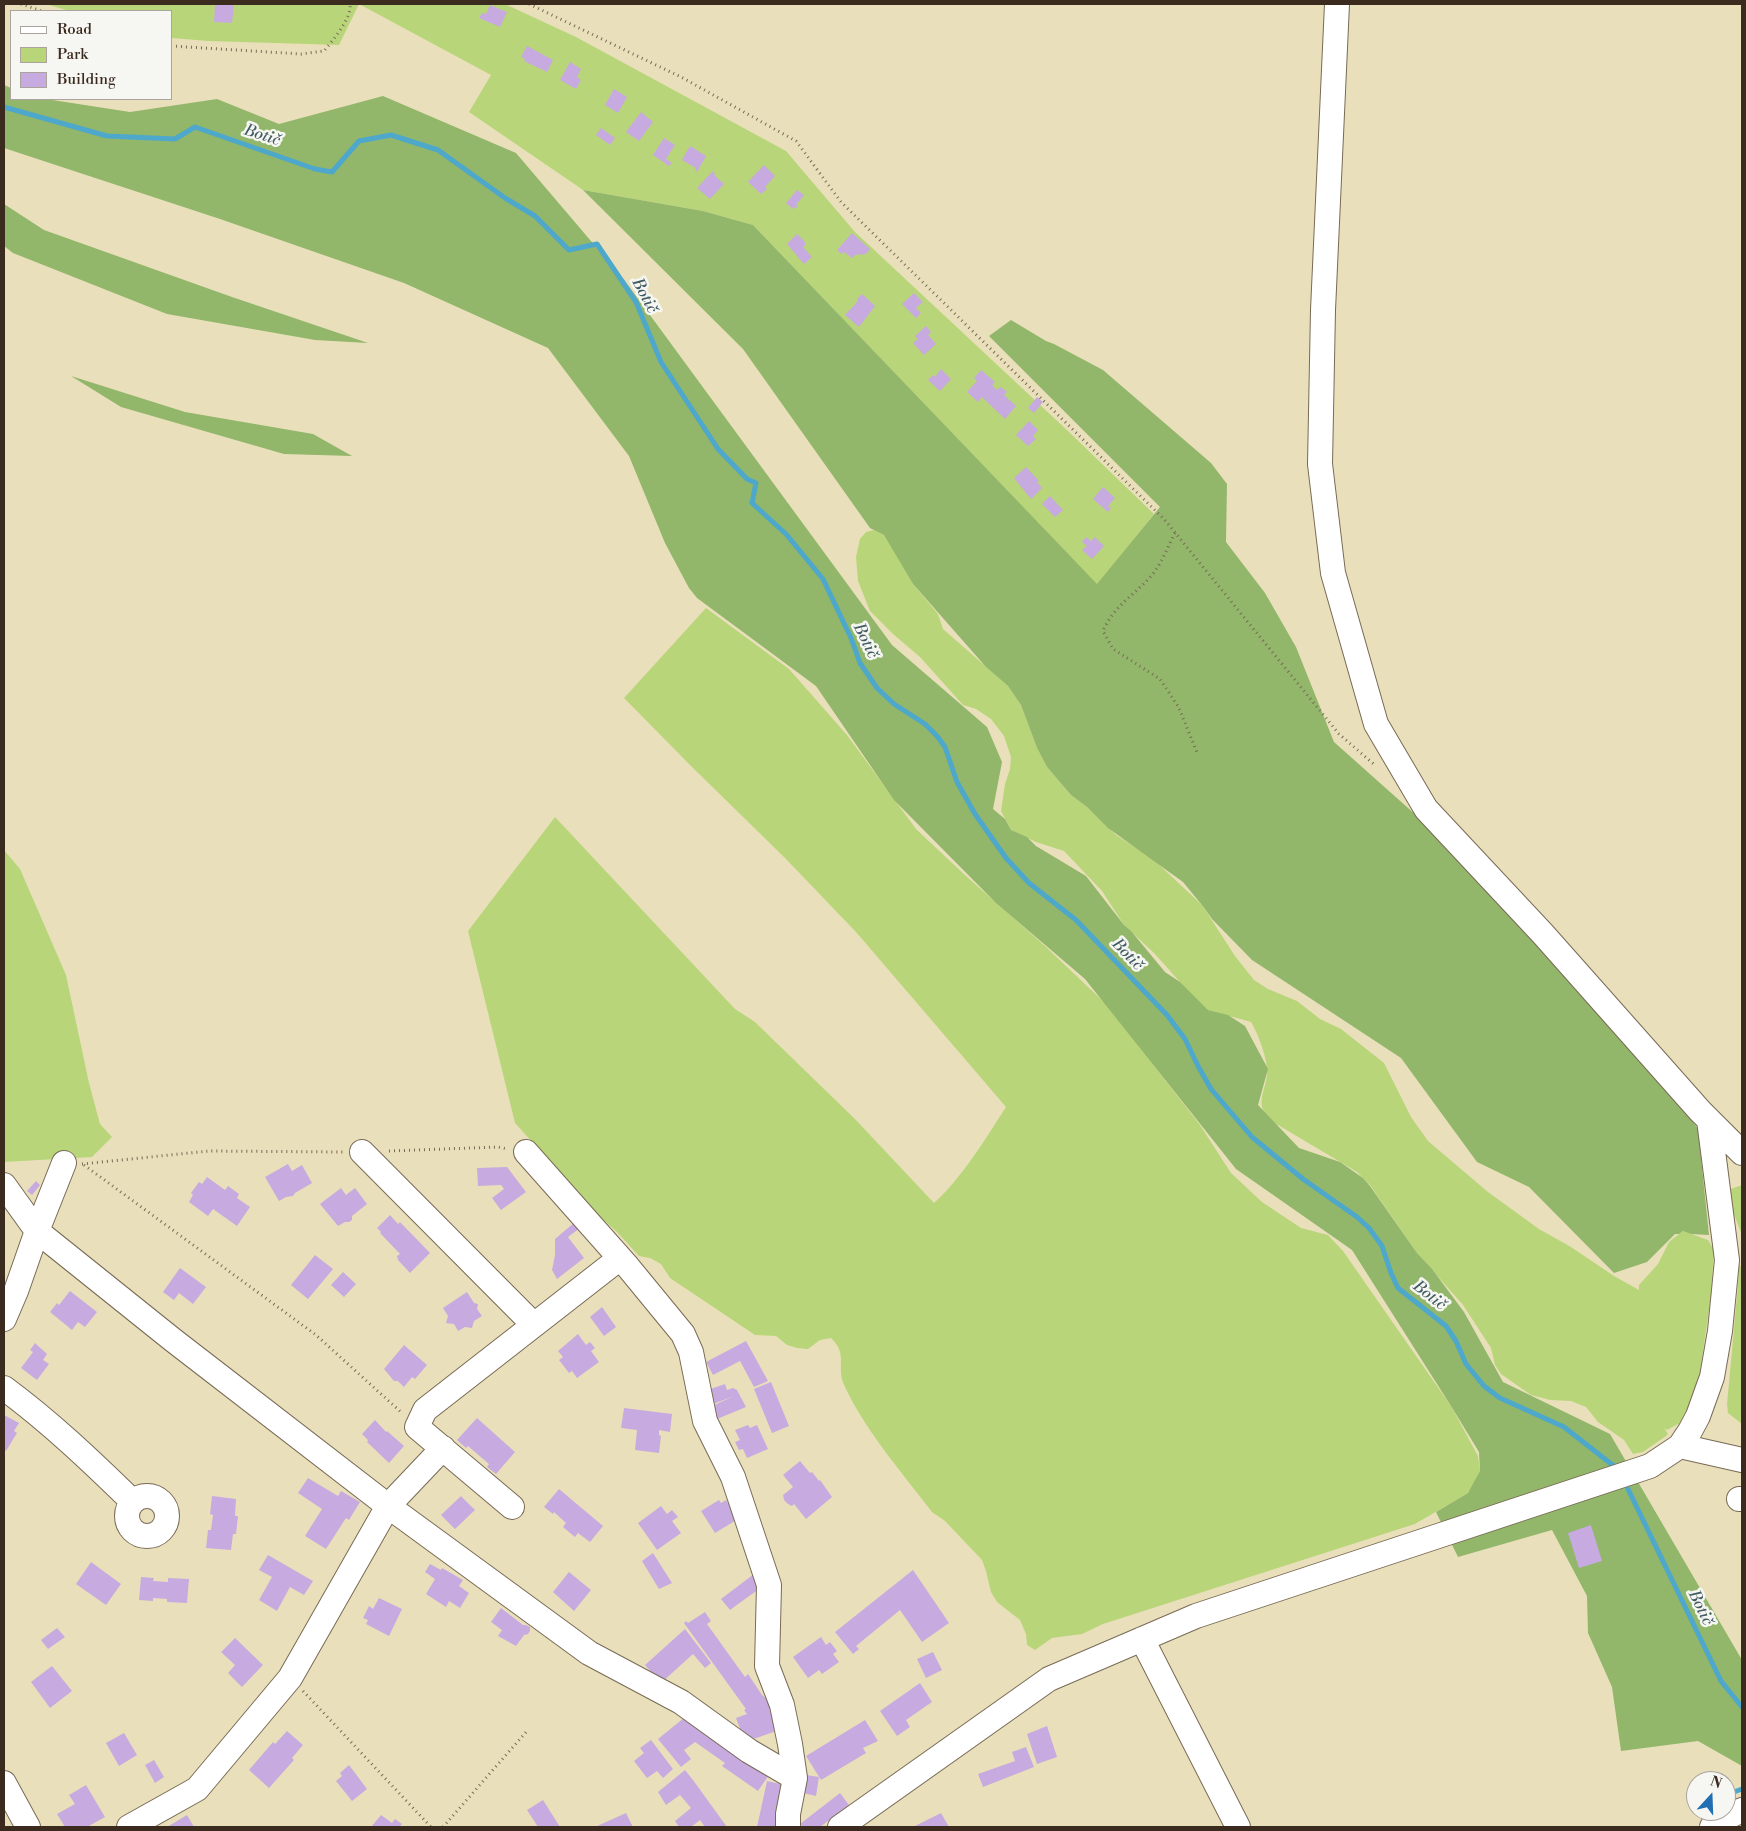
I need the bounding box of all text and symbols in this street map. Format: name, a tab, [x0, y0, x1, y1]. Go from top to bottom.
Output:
legend	[10, 10, 172, 100]
text: Road	[57, 20, 92, 39]
text: Park	[57, 45, 88, 64]
text: Building	[57, 70, 116, 89]
water label: Botič	[242, 121, 282, 151]
water label: Botič	[627, 275, 661, 317]
water label: Botič	[848, 620, 882, 662]
water label: Botič	[1107, 935, 1147, 975]
water label: Botič	[1409, 1277, 1449, 1315]
water label: Botič	[1683, 1587, 1717, 1629]
north arrow	[1686, 1771, 1736, 1821]
text: N	[1707, 1772, 1724, 1793]

